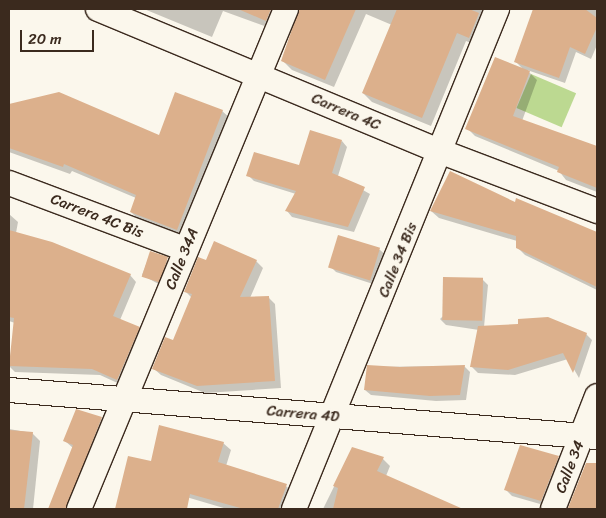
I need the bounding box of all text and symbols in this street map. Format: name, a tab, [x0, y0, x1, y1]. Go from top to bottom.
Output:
scale bar	[22, 20, 96, 52]
text: 20 m	[28, 26, 62, 52]
street label: Carrera 4C	[309, 89, 383, 135]
street label: Carrera 4C Bis	[48, 190, 146, 242]
street label: Calle 34 Bis	[375, 220, 421, 300]
street label: Calle 34A	[162, 226, 202, 292]
street label: Carrera 4D	[266, 402, 340, 426]
street label: Calle 34	[552, 438, 588, 496]

